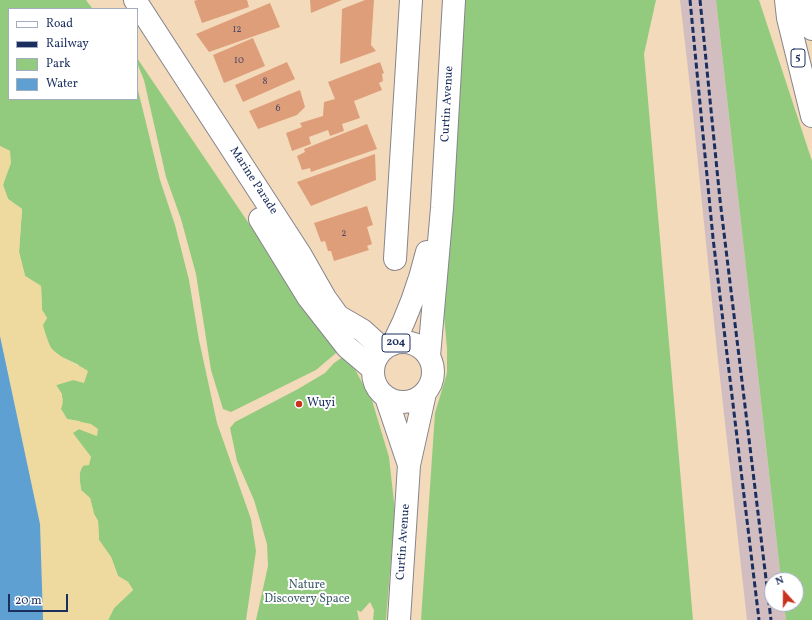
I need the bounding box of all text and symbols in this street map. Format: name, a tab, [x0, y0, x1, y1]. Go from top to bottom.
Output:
legend	[8, 8, 138, 100]
text: Road	[46, 16, 73, 32]
house number: 12	[232, 24, 242, 36]
text: Railway	[46, 36, 89, 52]
road number: 5	[791, 49, 805, 67]
house number: 10	[234, 55, 244, 67]
text: Park	[46, 56, 71, 72]
street label: Curtin Avenue	[439, 66, 457, 142]
text: Water	[46, 76, 78, 92]
house number: 8	[262, 76, 268, 88]
house number: 6	[275, 103, 281, 115]
street label: Marine Parade	[226, 145, 280, 217]
house number: 2	[341, 228, 347, 240]
road number: 204	[382, 334, 410, 352]
place label: Wuyi	[307, 397, 335, 411]
marker: Wuyi	[294, 399, 304, 409]
street label: Curtin Avenue	[394, 503, 414, 581]
north arrow	[764, 572, 804, 612]
text: N	[773, 573, 786, 590]
park label: Nature Discovery Space	[264, 579, 350, 607]
scale bar	[10, 586, 70, 612]
text: 20 m	[15, 593, 42, 609]

